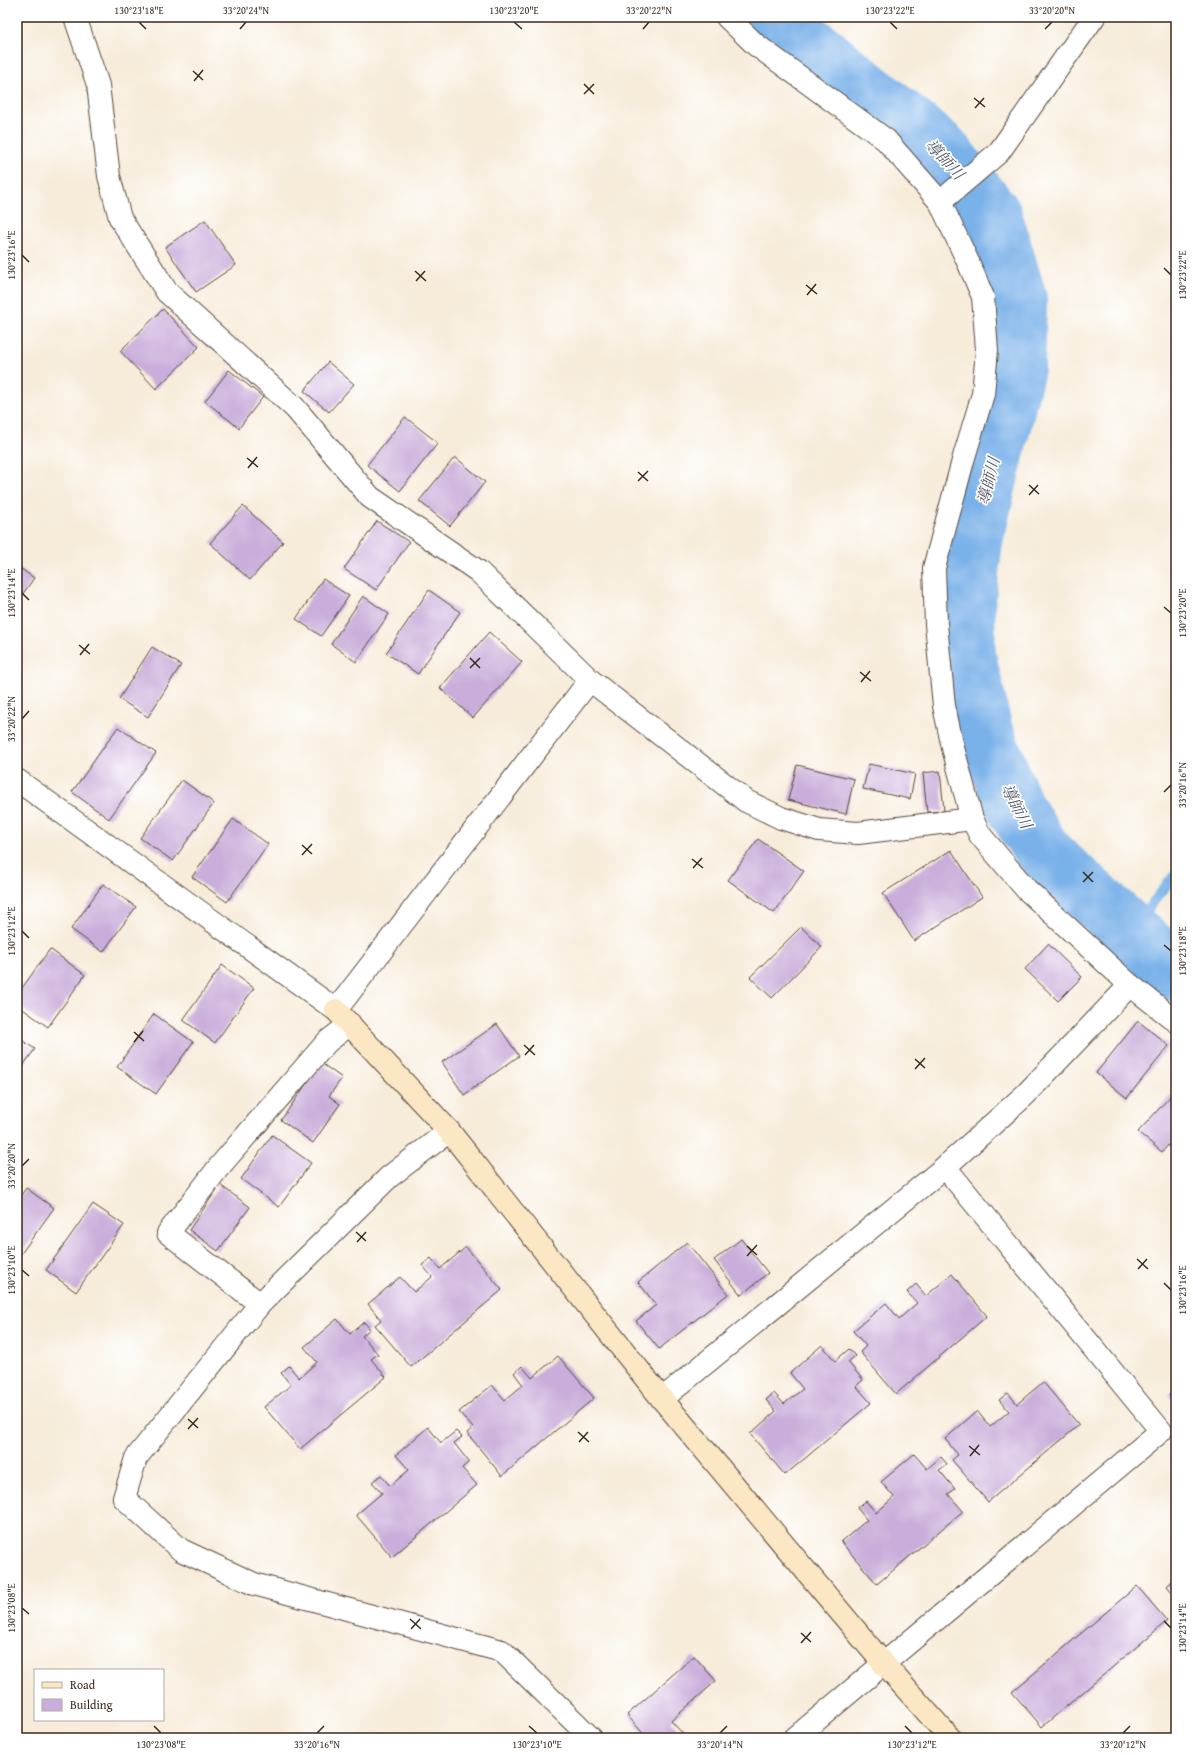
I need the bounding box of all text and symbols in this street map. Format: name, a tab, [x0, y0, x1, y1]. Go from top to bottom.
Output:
text: 130°23'18"E	[114, 3, 164, 18]
text: 33°20'24"N	[223, 3, 269, 18]
text: 130°23'20"E	[489, 3, 539, 18]
text: 33°20'22"N	[626, 3, 672, 18]
text: 130°23'22"E	[865, 3, 915, 18]
text: 33°20'20"N	[1029, 3, 1075, 18]
water label: 導師川	[920, 133, 972, 186]
text: 130°23'16"E	[4, 230, 19, 280]
text: 130°23'22"E	[1175, 250, 1190, 300]
water label: 導師川	[971, 453, 1006, 507]
text: 130°23'14"E	[4, 568, 19, 618]
text: 130°23'20"E	[1175, 588, 1190, 638]
text: 33°20'22"N	[4, 696, 19, 742]
text: 33°20'16"N	[1175, 762, 1190, 808]
water label: 導師川	[995, 779, 1039, 835]
text: 130°23'12"E	[4, 906, 19, 956]
text: 130°23'18"E	[1175, 926, 1190, 976]
text: 33°20'20"N	[4, 1143, 19, 1189]
text: 130°23'10"E	[4, 1245, 19, 1295]
text: 130°23'16"E	[1175, 1265, 1190, 1315]
text: 130°23'08"E	[4, 1583, 19, 1633]
text: 130°23'14"E	[1175, 1603, 1190, 1653]
legend	[34, 1669, 164, 1721]
text: Road	[70, 1676, 96, 1693]
text: Building	[70, 1696, 113, 1713]
text: 130°23'08"E	[136, 1737, 186, 1752]
text: 33°20'16"N	[294, 1737, 340, 1752]
text: 130°23'10"E	[512, 1737, 562, 1752]
text: 33°20'14"N	[697, 1737, 743, 1752]
text: 130°23'12"E	[887, 1737, 937, 1752]
text: 33°20'12"N	[1100, 1737, 1146, 1752]

